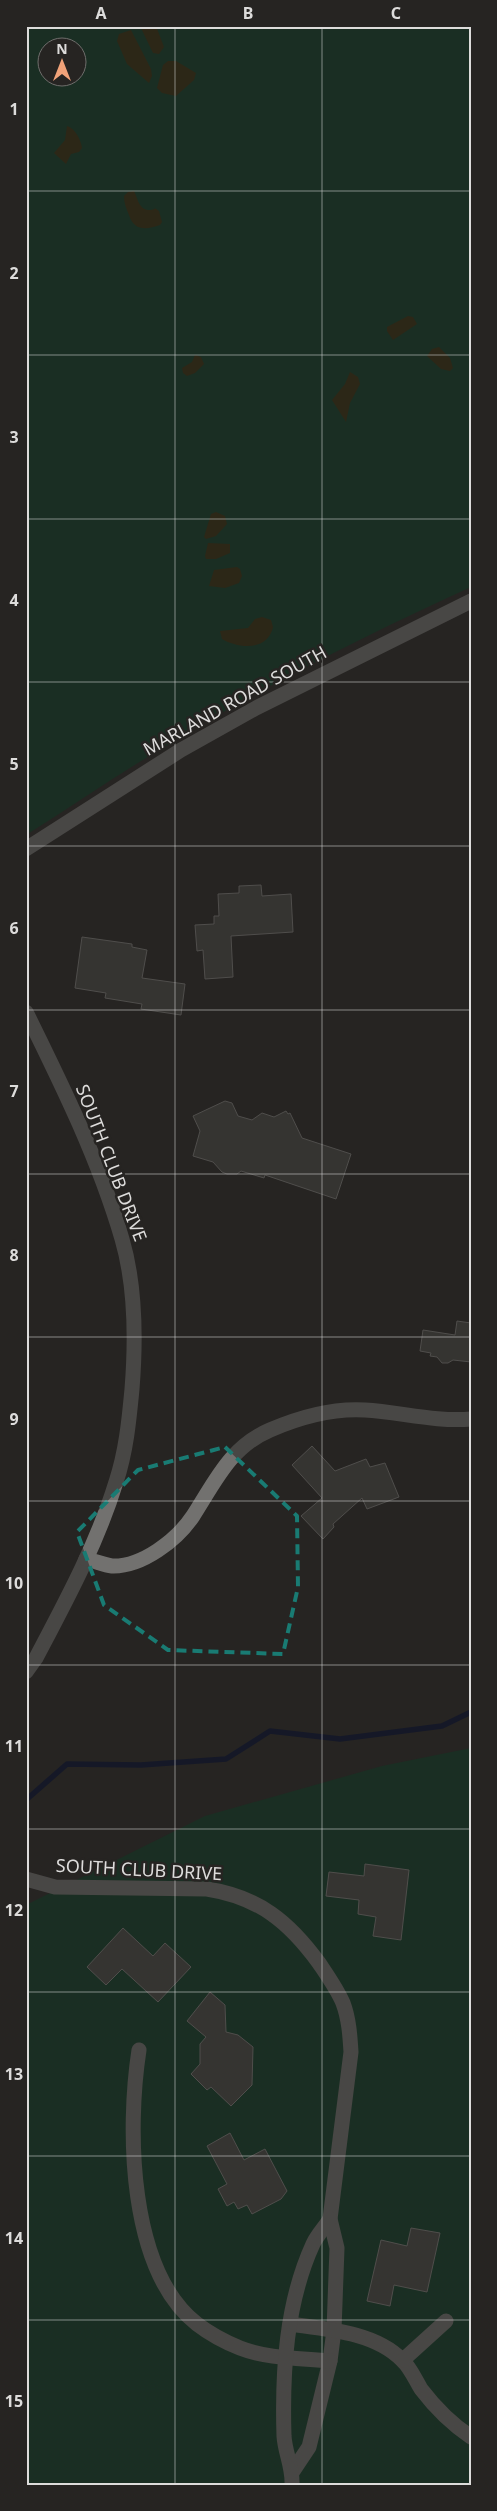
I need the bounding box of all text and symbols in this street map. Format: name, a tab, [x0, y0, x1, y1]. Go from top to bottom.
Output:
text: A	[95, 2, 107, 24]
text: B	[243, 2, 253, 24]
text: C	[391, 2, 401, 24]
north arrow	[38, 38, 88, 88]
text: N	[56, 39, 68, 58]
text: 1	[9, 98, 19, 120]
text: 2	[9, 262, 19, 284]
text: 3	[9, 426, 19, 448]
text: 4	[9, 589, 19, 611]
street label: MARLAND ROAD SOUTH	[139, 640, 330, 761]
text: 5	[9, 753, 19, 775]
text: 6	[9, 917, 19, 939]
text: 7	[9, 1080, 19, 1102]
street label: SOUTH CLUB DRIVE	[71, 1081, 153, 1245]
text: 8	[9, 1244, 19, 1266]
text: 9	[9, 1408, 19, 1430]
text: 10	[5, 1572, 23, 1594]
text: 11	[5, 1735, 23, 1757]
street label: SOUTH CLUB DRIVE	[55, 1853, 223, 1885]
text: 12	[5, 1899, 23, 1921]
text: 13	[5, 2063, 23, 2085]
text: 14	[5, 2227, 23, 2249]
text: 15	[5, 2390, 23, 2412]

